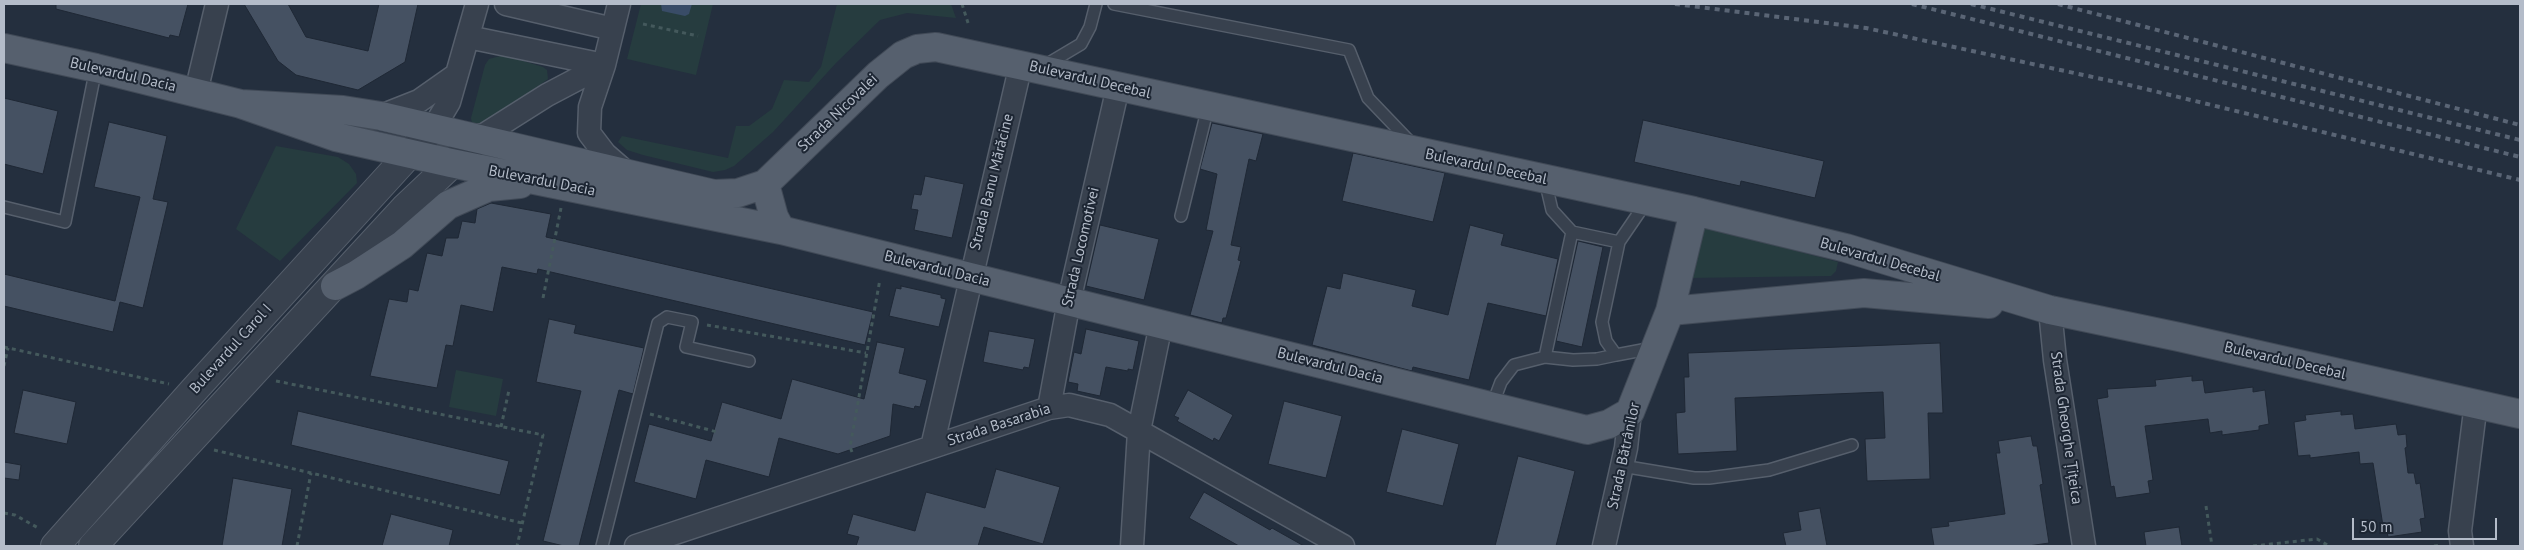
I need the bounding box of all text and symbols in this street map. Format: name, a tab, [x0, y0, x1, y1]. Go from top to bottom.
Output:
street label: Bulevardul Dacia	[68, 54, 178, 96]
street label: Bulevardul Decebal	[1028, 57, 1152, 103]
street label: Strada Nicovalei	[794, 70, 882, 156]
street label: Strada Banu Mărăcine	[966, 112, 1018, 252]
street label: Bulevardul Decebal	[1423, 145, 1549, 189]
street label: Bulevardul Dacia	[487, 162, 597, 200]
street label: Strada Locomotivei	[1058, 185, 1104, 309]
street label: Bulevardul Decebal	[1818, 234, 1942, 286]
street label: Bulevardul Dacia	[882, 247, 992, 291]
street label: Bulevardul Carol I	[186, 300, 276, 398]
street label: Bulevardul Decebal	[2223, 338, 2347, 384]
street label: Bulevardul Dacia	[1275, 344, 1385, 388]
street label: Strada Gheorghe Țițeica	[2046, 350, 2086, 506]
street label: Strada Basarabia	[945, 400, 1053, 450]
street label: Strada Bătrânilor	[1604, 401, 1644, 511]
scale bar	[2354, 508, 2499, 540]
text: 50 m	[2360, 517, 2393, 536]

